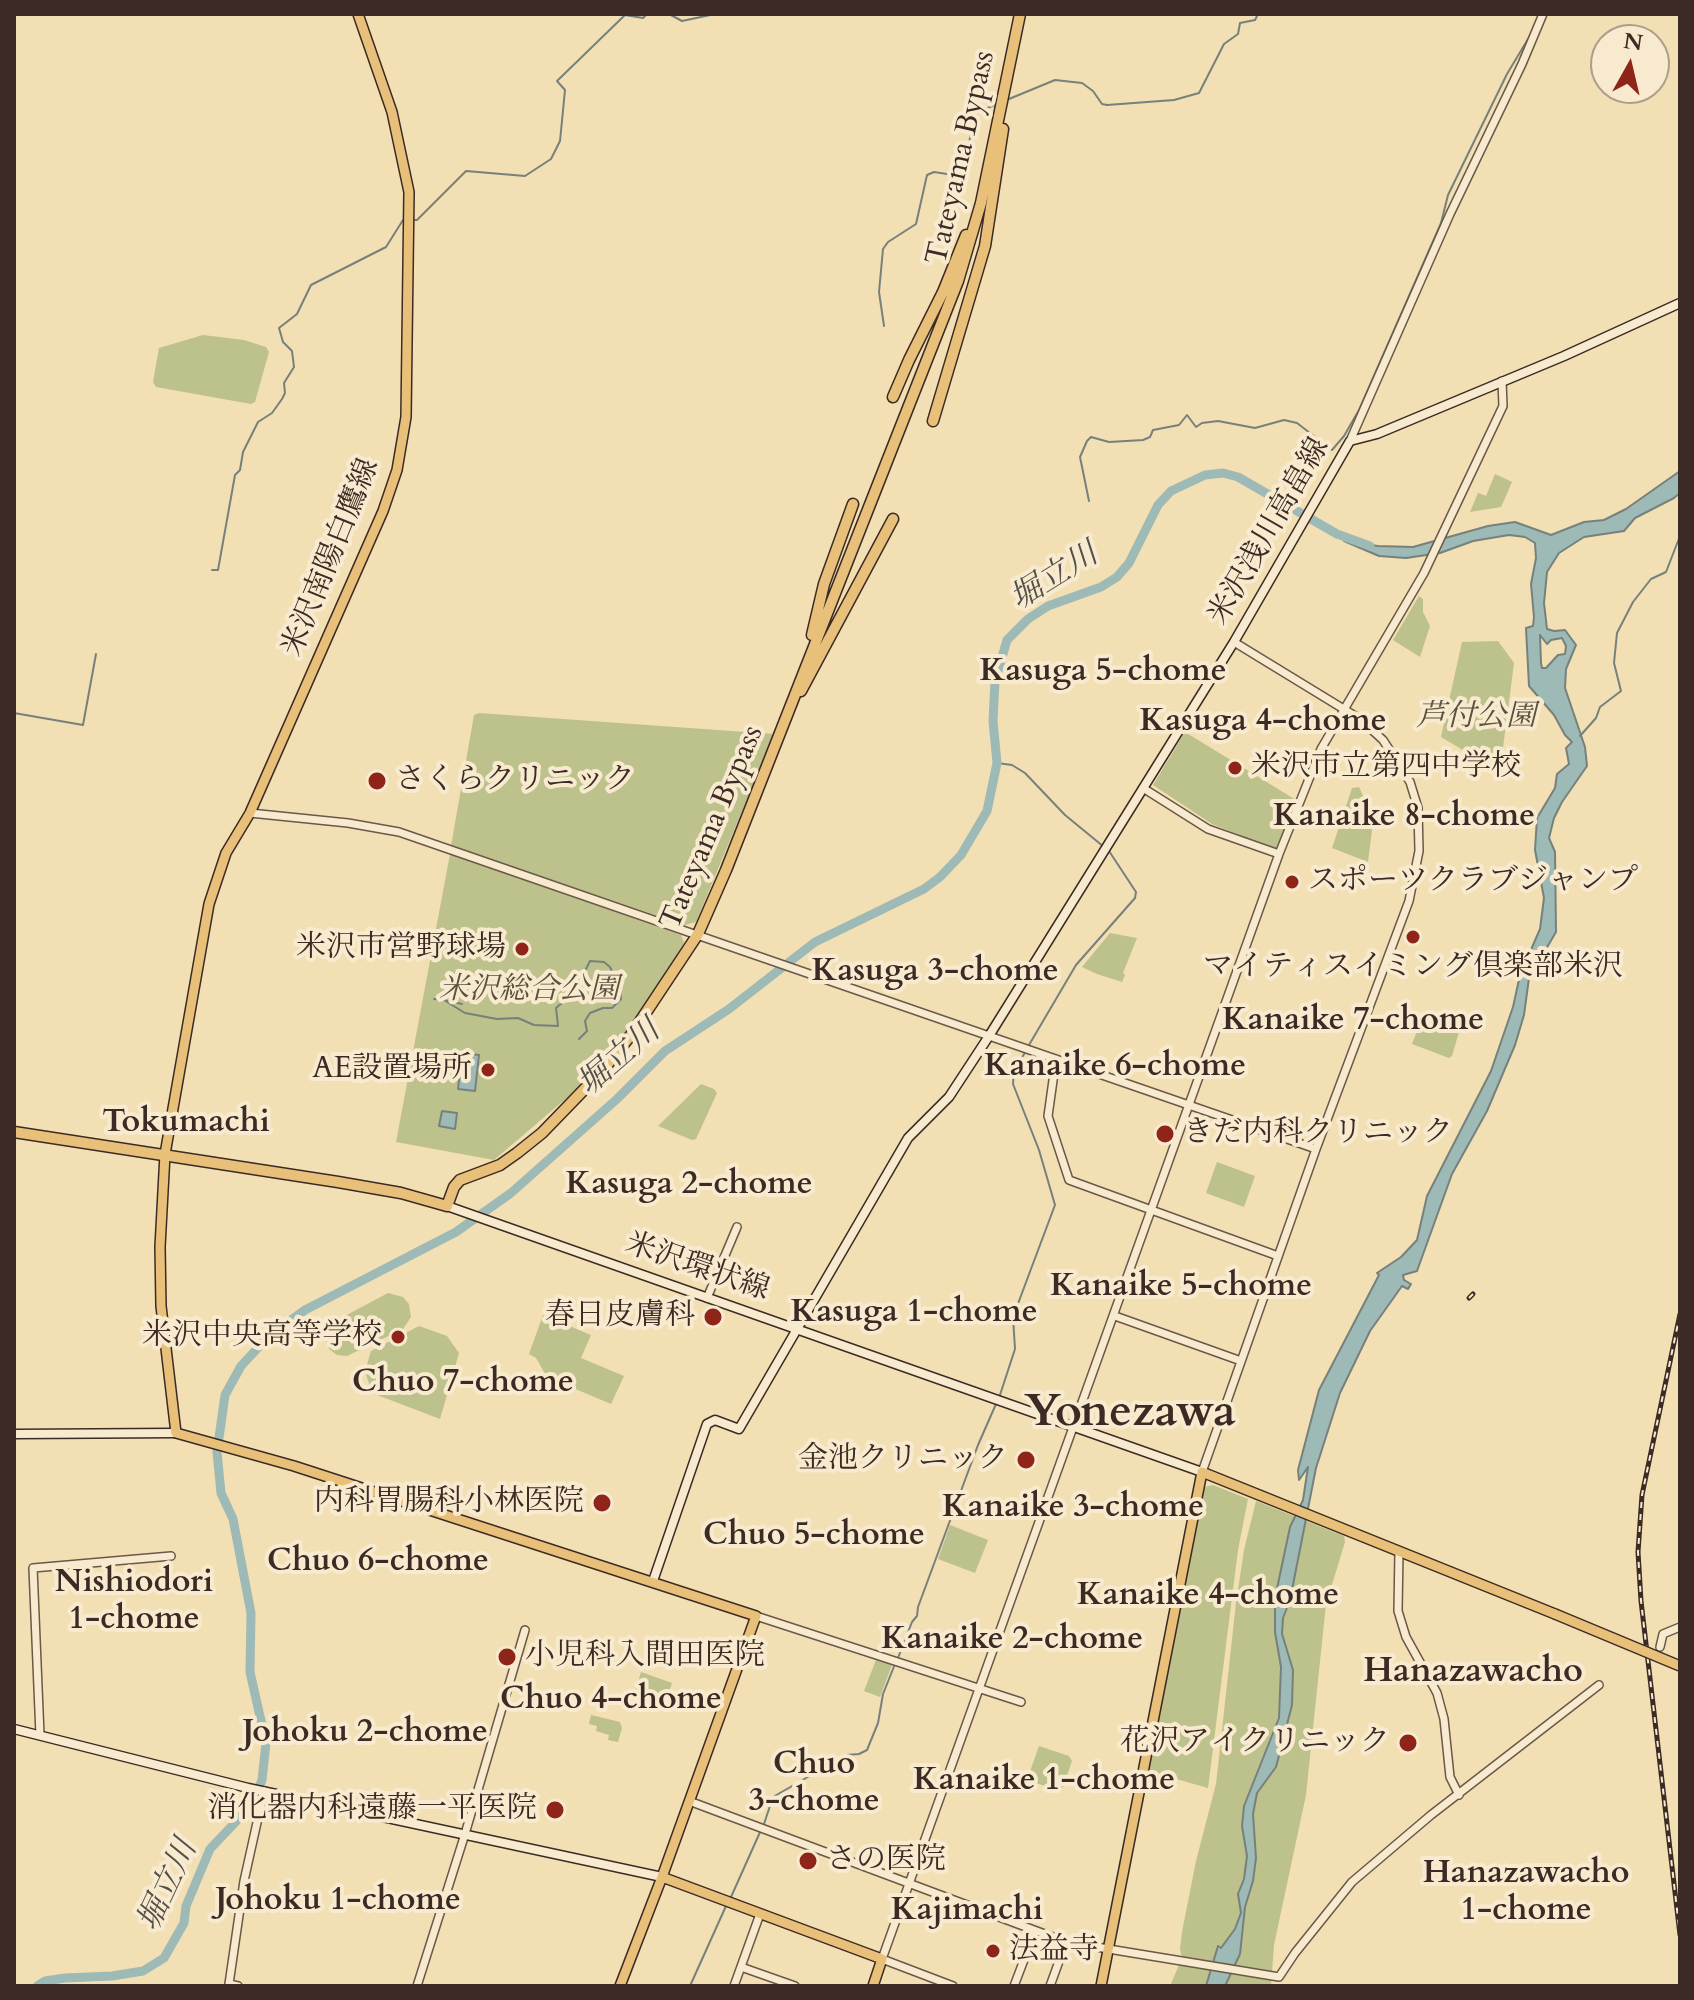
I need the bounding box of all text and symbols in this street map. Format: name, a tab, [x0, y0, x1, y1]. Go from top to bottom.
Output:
north arrow	[1590, 24, 1670, 104]
text: N	[1622, 26, 1645, 58]
street label: Tateyama Bypass	[920, 47, 1004, 269]
street label: 米沢浅川高畠線	[1202, 432, 1338, 632]
street label: 米沢南陽白鷹線	[276, 454, 388, 662]
water label: 堀立川	[1004, 536, 1106, 620]
district label: Kasuga 5-chome	[980, 654, 1226, 692]
park label: 芦付公園	[1416, 700, 1536, 736]
district label: Kasuga 4-chome	[1140, 704, 1386, 742]
street label: Tateyama Bypass	[654, 720, 772, 936]
place label: 米沢市立第四中学校	[1251, 750, 1521, 786]
marker: 米沢市立第四中学校	[1226, 759, 1244, 777]
place label: さくらクリニック	[395, 763, 635, 799]
marker: さくらクリニック	[366, 770, 388, 792]
district label: Kanaike 8-chome	[1273, 799, 1535, 837]
place label: スポーツクラブジャンプ	[1308, 864, 1638, 900]
marker: スポーツクラブジャンプ	[1283, 873, 1301, 891]
marker: マイティスイミング倶楽部米沢	[1404, 928, 1422, 946]
place label: 米沢市営野球場	[296, 931, 506, 967]
marker: 米沢市営野球場	[513, 940, 531, 958]
place label: マイティスイミング倶楽部米沢	[1203, 950, 1623, 986]
district label: Kasuga 3-chome	[812, 954, 1058, 992]
park label: 米沢総合公園	[439, 973, 619, 1009]
district label: Kanaike 7-chome	[1222, 1003, 1484, 1041]
water label: 堀立川	[571, 1013, 669, 1105]
district label: Kanaike 6-chome	[984, 1049, 1246, 1087]
place label: AE設置場所	[312, 1052, 472, 1088]
marker: AE設置場所	[479, 1061, 497, 1079]
district label: Tokumachi	[102, 1105, 270, 1143]
place label: きだ内科クリニック	[1183, 1116, 1453, 1152]
marker: きだ内科クリニック	[1154, 1123, 1176, 1145]
district label: Kasuga 2-chome	[566, 1167, 812, 1205]
street label: 米沢環状線	[620, 1227, 774, 1309]
district label: Kanaike 5-chome	[1050, 1269, 1312, 1307]
district label: Kasuga 1-chome	[791, 1295, 1037, 1333]
place label: 春日皮膚科	[545, 1299, 695, 1335]
marker: 春日皮膚科	[702, 1306, 724, 1328]
place label: 米沢中央高等学校	[142, 1319, 382, 1355]
marker: 米沢中央高等学校	[389, 1328, 407, 1346]
district label: Chuo 7-chome	[352, 1365, 574, 1403]
district label: Yonezawa	[1024, 1386, 1236, 1442]
place label: 金池クリニック	[798, 1442, 1008, 1478]
marker: 金池クリニック	[1015, 1449, 1037, 1471]
place label: 内科胃腸科小林医院	[314, 1485, 584, 1521]
district label: Kanaike 3-chome	[942, 1490, 1204, 1528]
marker: 内科胃腸科小林医院	[591, 1492, 613, 1514]
district label: Chuo 5-chome	[703, 1518, 925, 1556]
district label: Chuo 6-chome	[267, 1544, 489, 1582]
district label: Nishiodori 1-chome	[55, 1565, 213, 1640]
district label: Kanaike 4-chome	[1077, 1578, 1339, 1616]
district label: Kanaike 2-chome	[881, 1622, 1143, 1660]
place label: 小児科入間田医院	[525, 1639, 765, 1675]
marker: 小児科入間田医院	[496, 1646, 518, 1668]
district label: Hanazawacho	[1363, 1653, 1583, 1693]
district label: Chuo 4-chome	[500, 1682, 722, 1720]
district label: Johoku 2-chome	[242, 1715, 488, 1753]
place label: 花沢アイクリニック	[1120, 1725, 1390, 1761]
marker: 花沢アイクリニック	[1397, 1732, 1419, 1754]
district label: Chuo 3-chome	[749, 1747, 879, 1822]
district label: Kanaike 1-chome	[913, 1763, 1175, 1801]
place label: 消化器内科遠藤一平医院	[207, 1792, 537, 1828]
marker: 消化器内科遠藤一平医院	[544, 1799, 566, 1821]
water label: 堀立川	[131, 1834, 207, 1938]
place label: さの医院	[826, 1843, 946, 1879]
marker: さの医院	[797, 1850, 819, 1872]
district label: Hanazawacho 1-chome	[1423, 1856, 1629, 1931]
district label: Johoku 1-chome	[215, 1883, 461, 1921]
district label: Kajimachi	[891, 1893, 1043, 1931]
place label: 法益寺	[1009, 1933, 1099, 1969]
marker: 法益寺	[984, 1942, 1002, 1960]

